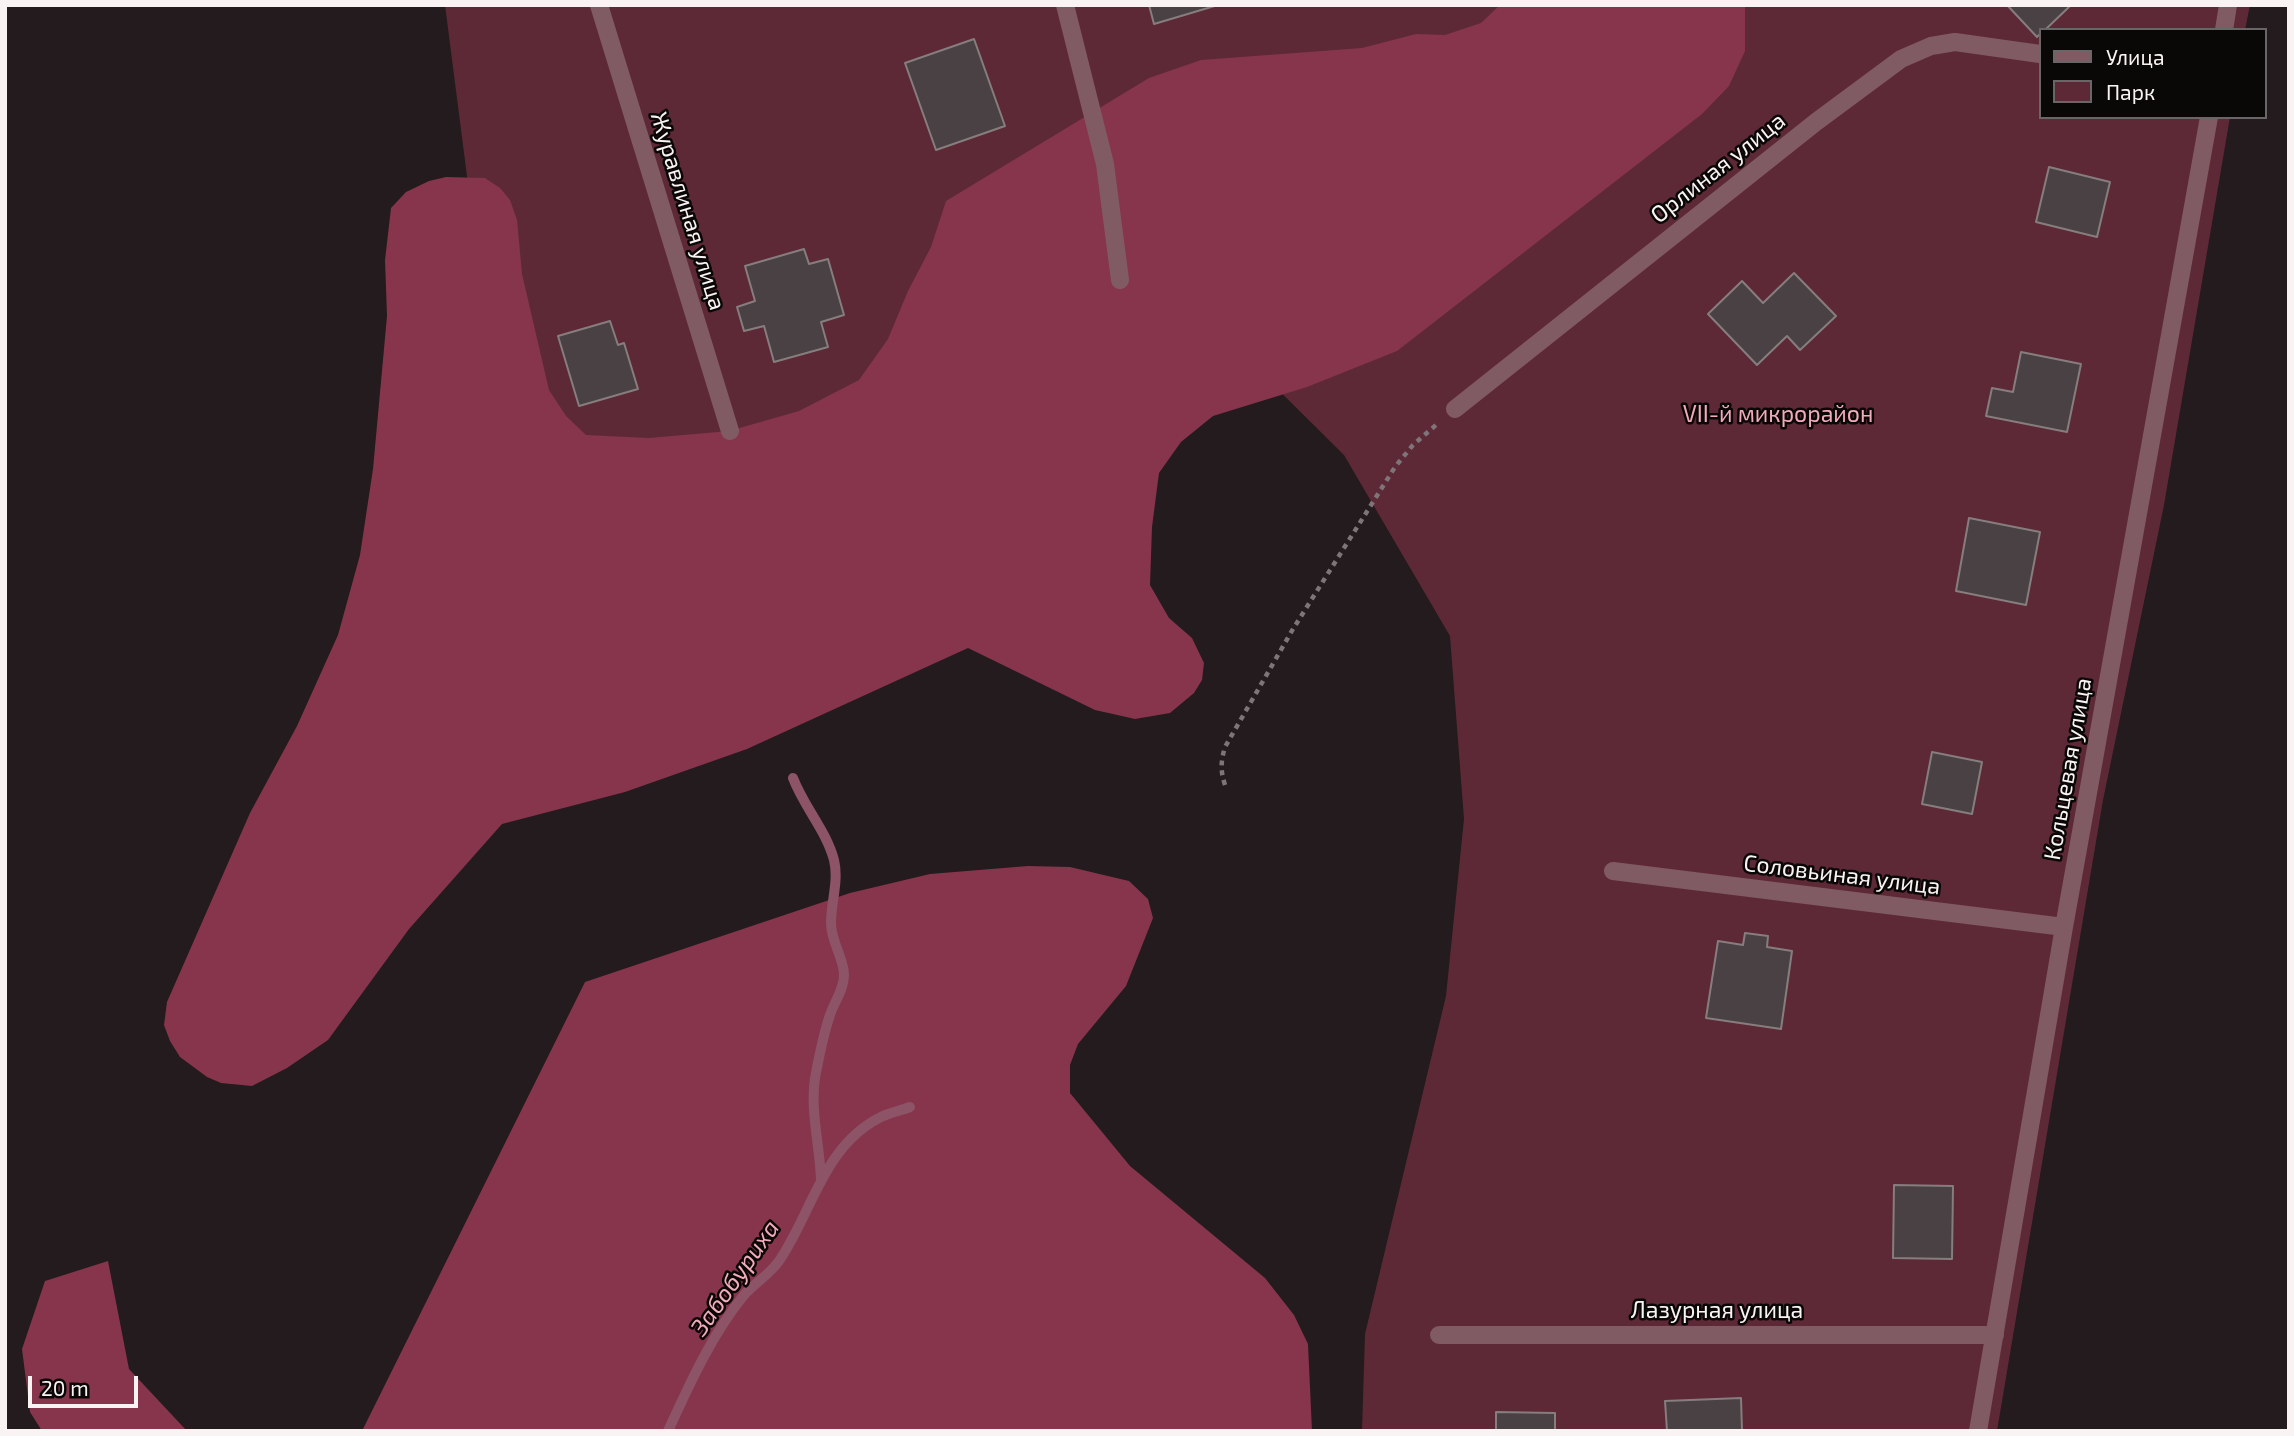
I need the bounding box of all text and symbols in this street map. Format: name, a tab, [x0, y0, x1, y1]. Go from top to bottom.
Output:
legend	[2038, 28, 2266, 119]
text: Улица	[2106, 44, 2165, 69]
text: Парк	[2106, 79, 2155, 104]
street label: Орлиная улица	[1645, 107, 1791, 229]
street label: Журавлиная улица	[645, 108, 731, 314]
park label: VII-й микрорайон	[1683, 400, 1873, 428]
street label: Кольцевая улица	[2038, 676, 2098, 862]
street label: Соловьиная улица	[1742, 849, 1942, 901]
water label: Забобуриха	[685, 1215, 785, 1341]
street label: Лазурная улица	[1631, 1296, 1803, 1324]
scale bar	[32, 1362, 142, 1406]
text: 20 m	[41, 1375, 89, 1400]

